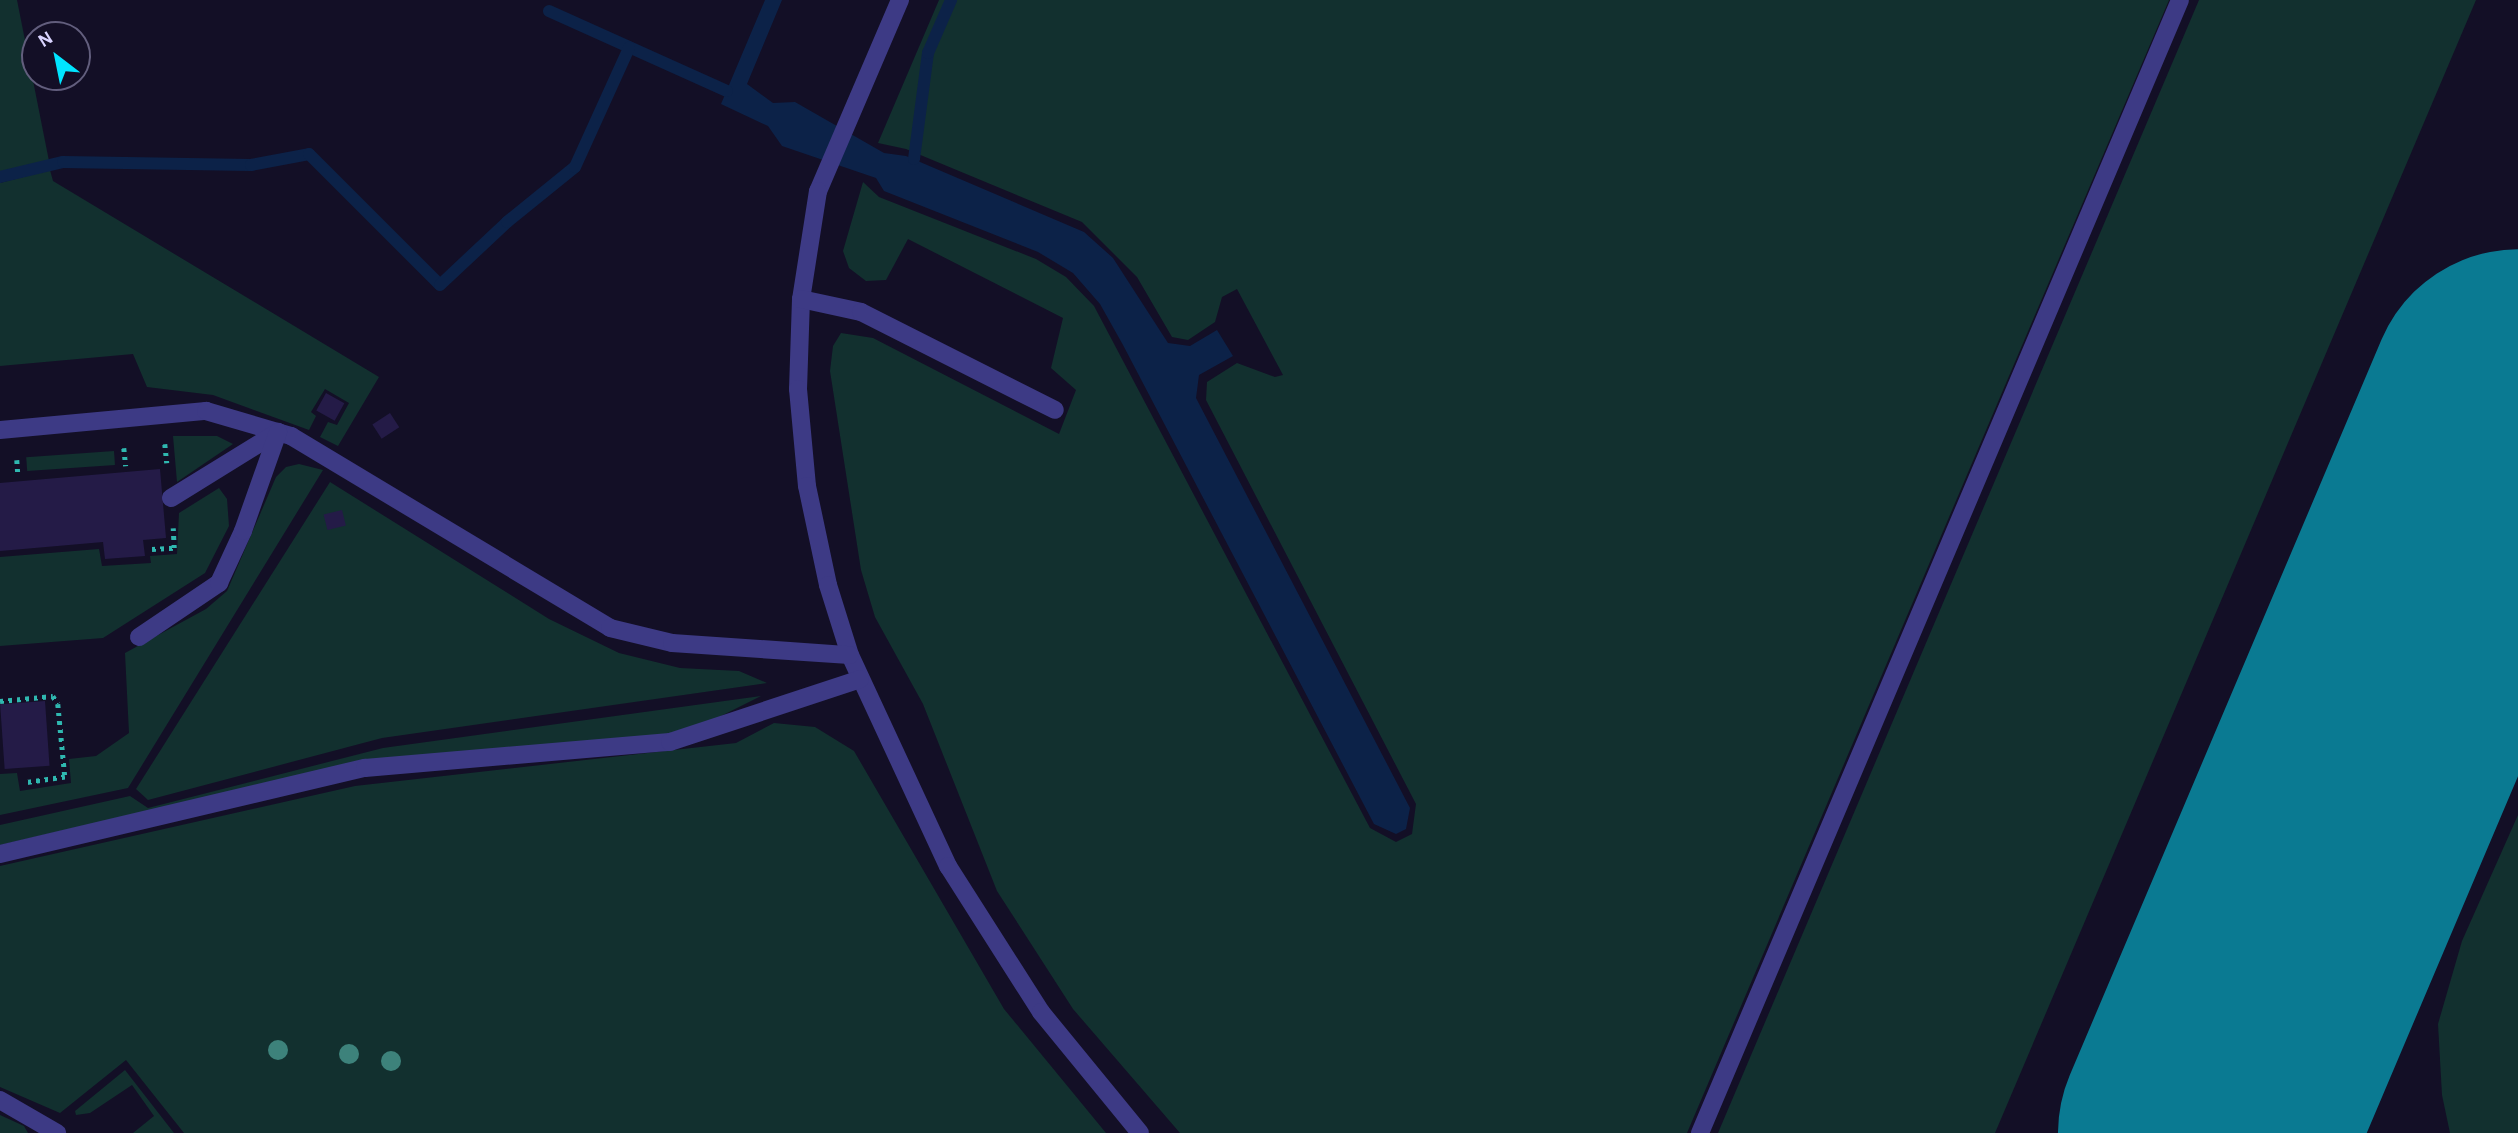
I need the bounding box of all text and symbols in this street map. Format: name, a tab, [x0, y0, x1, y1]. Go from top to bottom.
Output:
north arrow	[21, 21, 91, 91]
text: N	[35, 28, 56, 51]

